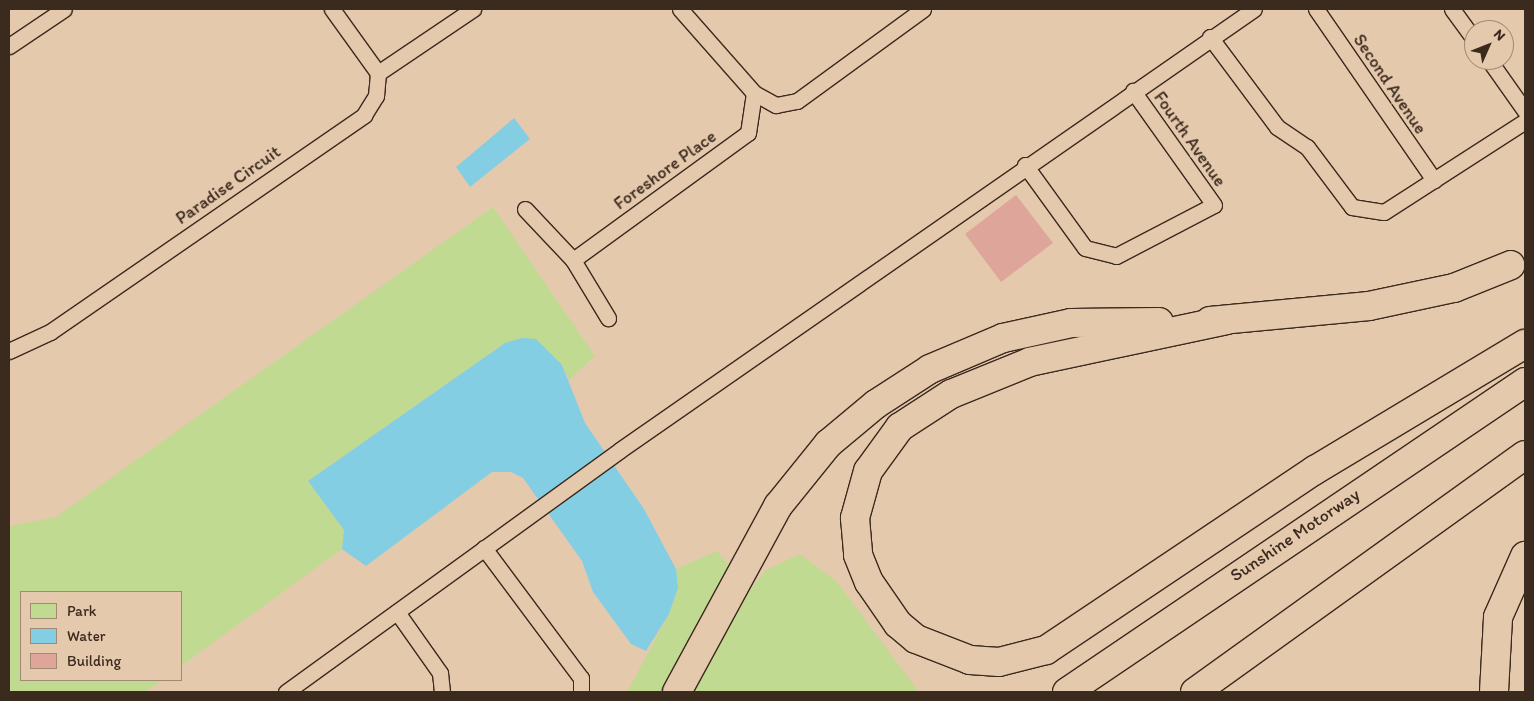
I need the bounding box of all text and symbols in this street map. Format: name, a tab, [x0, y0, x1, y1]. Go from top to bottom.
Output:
north arrow	[1464, 20, 1514, 70]
text: N	[1490, 26, 1509, 44]
street label: Second Avenue	[1349, 30, 1431, 138]
street label: Fourth Avenue	[1149, 87, 1231, 191]
street label: Foreshore Place	[609, 126, 721, 214]
street label: Paradise Circuit	[172, 141, 284, 229]
street label: Sunshine Motorway	[1226, 484, 1364, 586]
legend	[20, 591, 182, 681]
text: Park	[67, 602, 97, 620]
text: Water	[67, 627, 105, 645]
text: Building	[67, 652, 121, 670]

